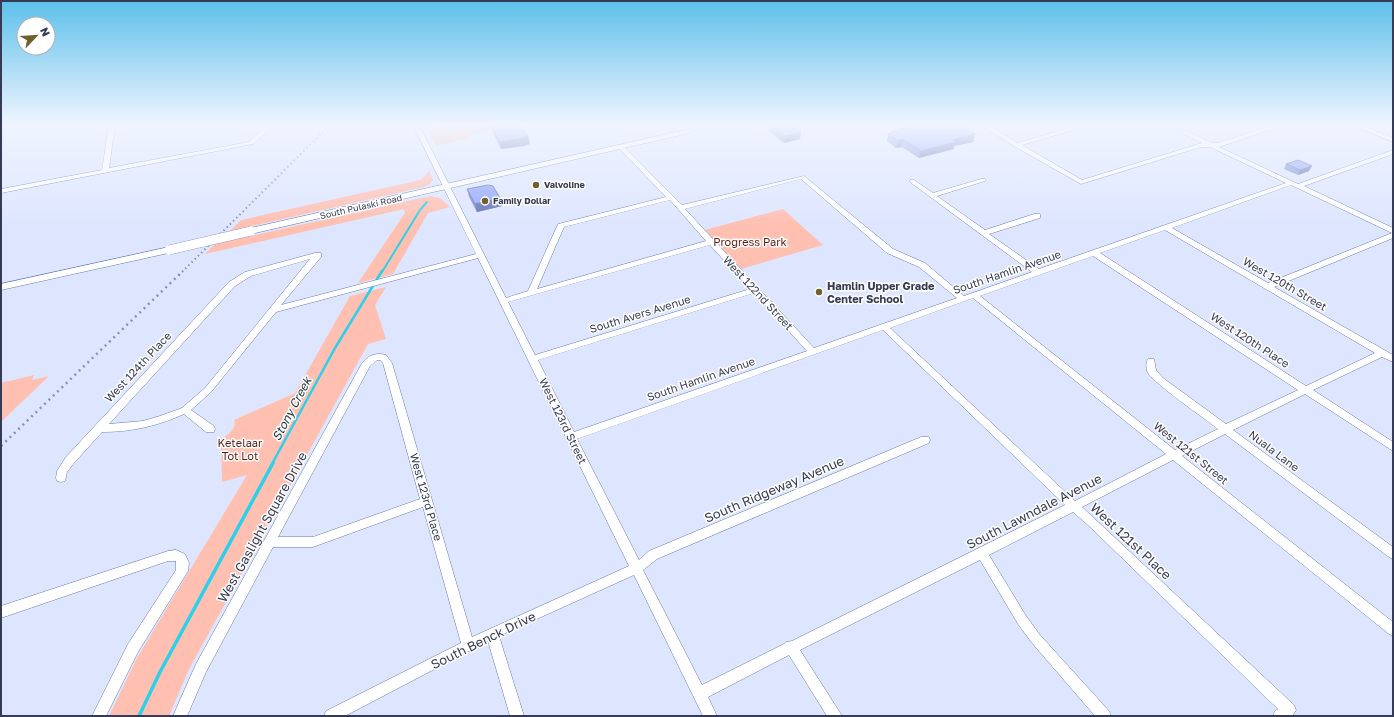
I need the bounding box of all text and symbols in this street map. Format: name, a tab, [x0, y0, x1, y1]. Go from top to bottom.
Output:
north arrow	[16, 16, 56, 56]
text: N	[38, 25, 53, 38]
place label: Valvoline	[544, 179, 585, 190]
marker: Valvoline	[531, 180, 541, 190]
street label: South Pulaski Road	[319, 192, 403, 221]
place label: Family Dollar	[493, 195, 551, 206]
marker: Family Dollar	[480, 196, 490, 206]
park label: Progress Park	[713, 235, 787, 248]
street label: South Hamlin Avenue	[951, 247, 1063, 296]
street label: West 122nd Street	[721, 253, 796, 332]
street label: West 120th Street	[1241, 254, 1329, 313]
place label: Hamlin Upper Grade Center School	[827, 279, 935, 305]
marker: Hamlin Upper Grade Center School	[814, 287, 824, 297]
street label: South Avers Avenue	[588, 292, 692, 335]
street label: West 120th Place	[1208, 309, 1292, 370]
street label: West 124th Place	[102, 329, 173, 404]
street label: South Hamlin Avenue	[645, 354, 757, 403]
water label: Stony Creek	[269, 373, 315, 443]
street label: West 123rd Street	[537, 376, 590, 466]
street label: West 121st Street	[1151, 419, 1231, 487]
street label: Nuala Lane	[1247, 428, 1302, 474]
park label: Ketelaar Tot Lot	[218, 436, 263, 462]
street label: West Gaslight Square Drive	[214, 449, 310, 605]
street label: West 123rd Place	[408, 452, 445, 542]
street label: South Ridgeway Avenue	[702, 452, 846, 526]
street label: South Lawndale Avenue	[964, 470, 1104, 552]
street label: West 121st Place	[1087, 499, 1175, 583]
street label: South Benck Drive	[428, 608, 538, 672]

